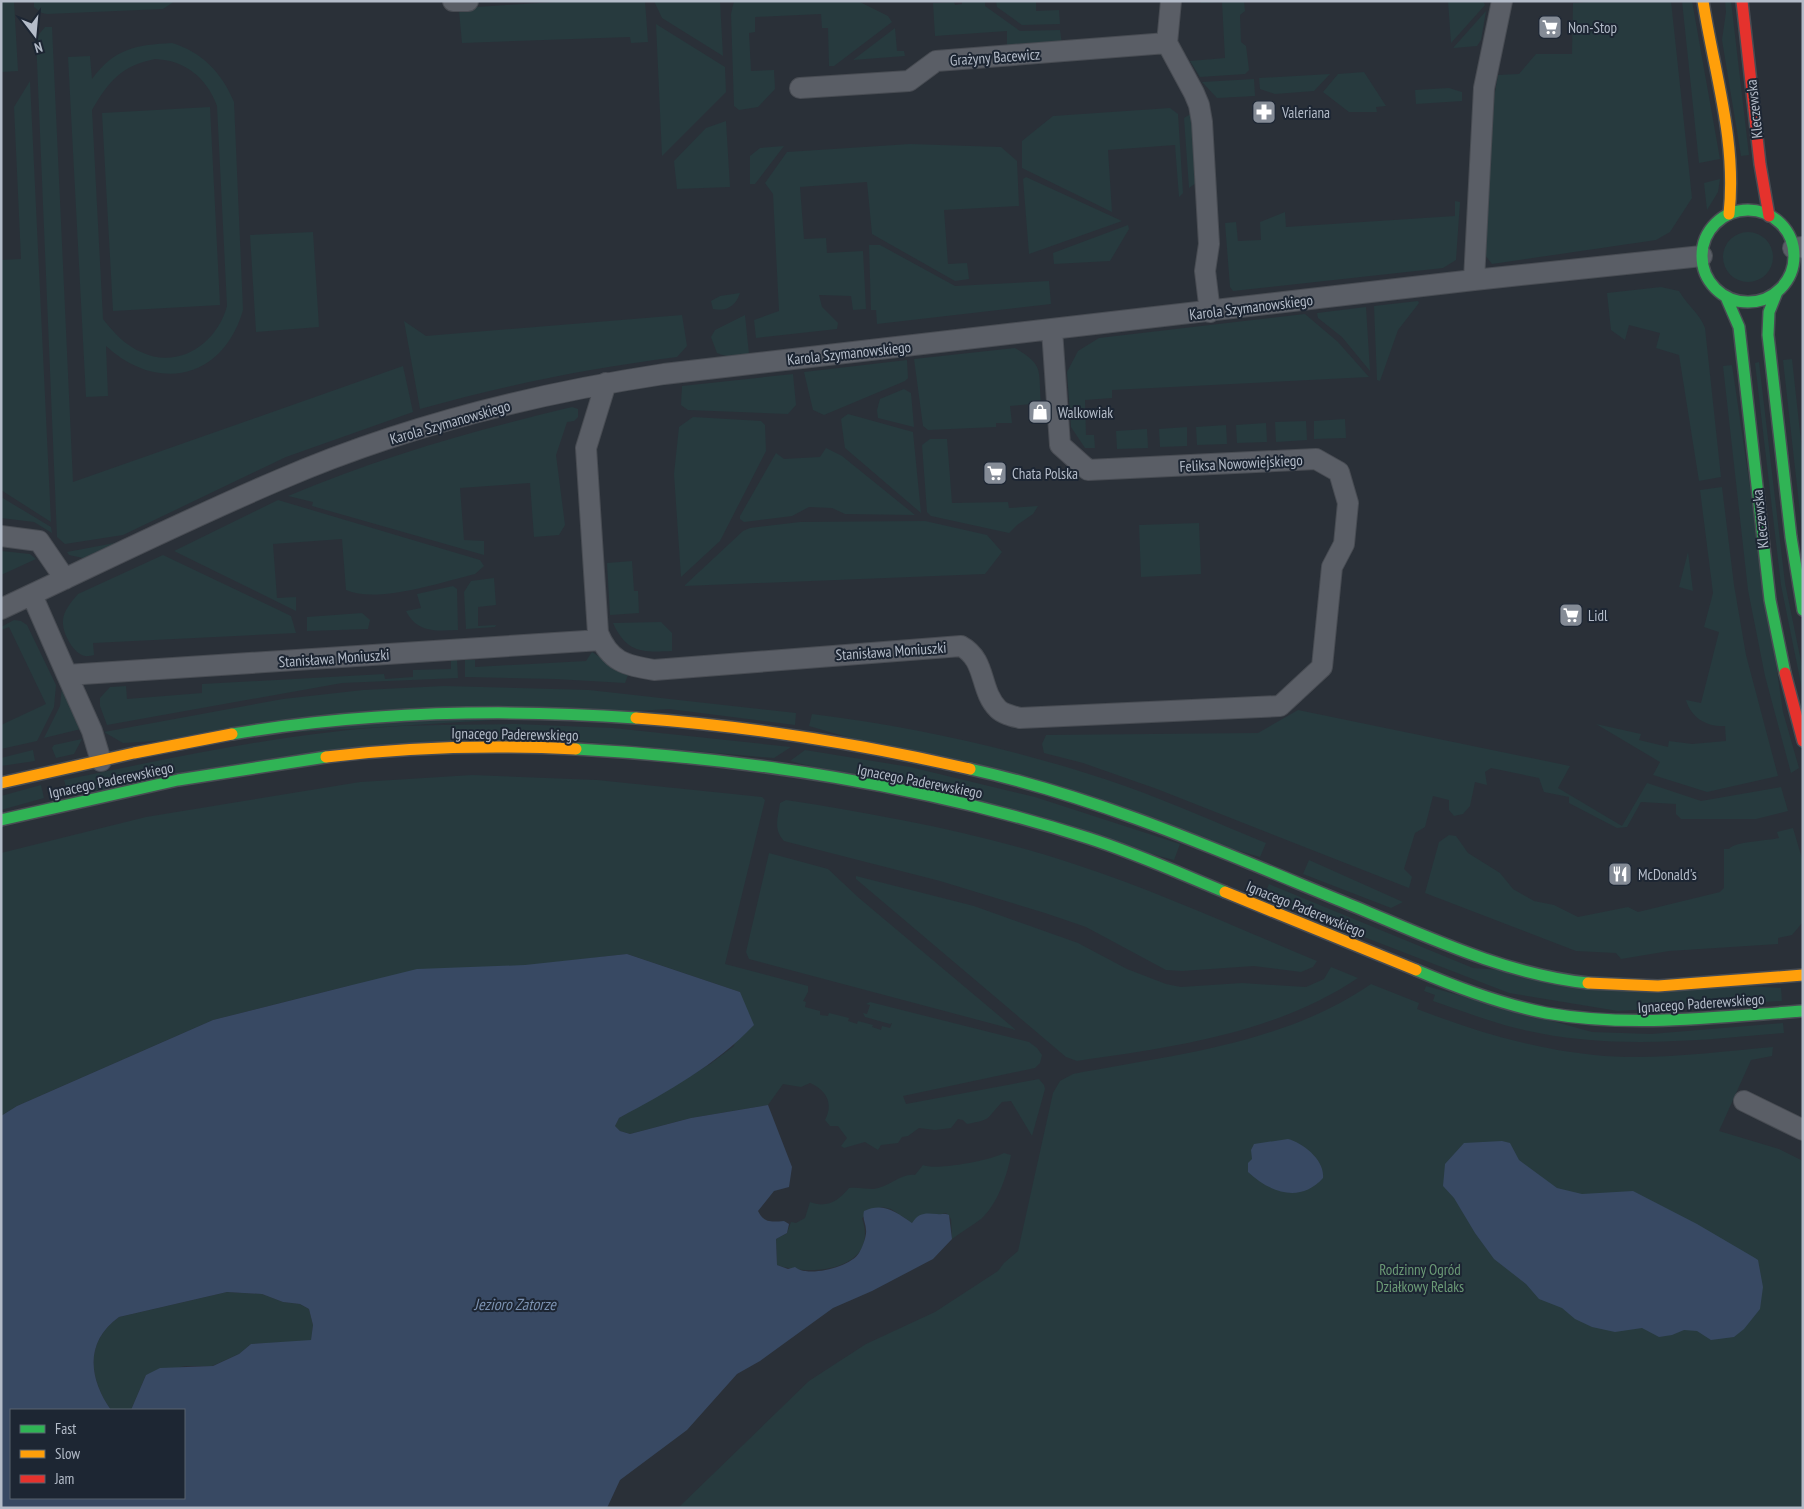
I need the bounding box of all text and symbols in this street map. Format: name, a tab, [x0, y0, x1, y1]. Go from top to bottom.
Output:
north arrow	[10, 10, 60, 60]
supermarket icon: Non-Stop	[1537, 14, 1563, 40]
place label: Non-Stop	[1568, 18, 1617, 37]
text: N	[32, 38, 45, 57]
street label: Grażyny Bacewicz	[949, 44, 1041, 70]
street label: Kleczewska	[1741, 79, 1767, 139]
pharmacy icon: Valeriana	[1251, 99, 1277, 125]
place label: Valeriana	[1281, 103, 1330, 122]
street label: Karola Szymanowskiego	[1188, 290, 1314, 324]
street label: Karola Szymanowskiego	[786, 337, 912, 369]
street label: Karola Szymanowskiego	[388, 396, 512, 448]
shop icon: Walkowiak	[1027, 399, 1053, 425]
place label: Walkowiak	[1058, 403, 1113, 422]
street label: Feliksa Nowowiejskiego	[1179, 450, 1303, 476]
supermarket icon: Chata Polska	[982, 460, 1008, 486]
place label: Chata Polska	[1012, 464, 1078, 483]
street label: Kleczewska	[1747, 489, 1773, 549]
supermarket icon: Lidl	[1558, 602, 1584, 628]
place label: Lidl	[1588, 606, 1608, 625]
street label: Stanisława Moniuszki	[835, 638, 947, 664]
street label: Stanisława Moniuszki	[278, 645, 390, 671]
street label: Ignacego Paderewskiego	[451, 723, 579, 745]
street label: Ignacego Paderewskiego	[47, 757, 175, 803]
street label: Ignacego Paderewskiego	[856, 760, 984, 802]
restaurant icon: McDonald's	[1607, 861, 1633, 887]
place label: McDonald's	[1638, 865, 1697, 884]
street label: Ignacego Paderewskiego	[1243, 876, 1369, 942]
street label: Ignacego Paderewskiego	[1637, 989, 1765, 1017]
park label: Rodzinny Ogród Działkowy Relaks	[1376, 1260, 1464, 1296]
water label: Jezioro Zatorze	[473, 1294, 557, 1314]
legend	[10, 1409, 185, 1499]
text: Fast	[55, 1419, 76, 1438]
text: Slow	[55, 1444, 80, 1463]
text: Jam	[54, 1469, 74, 1488]

